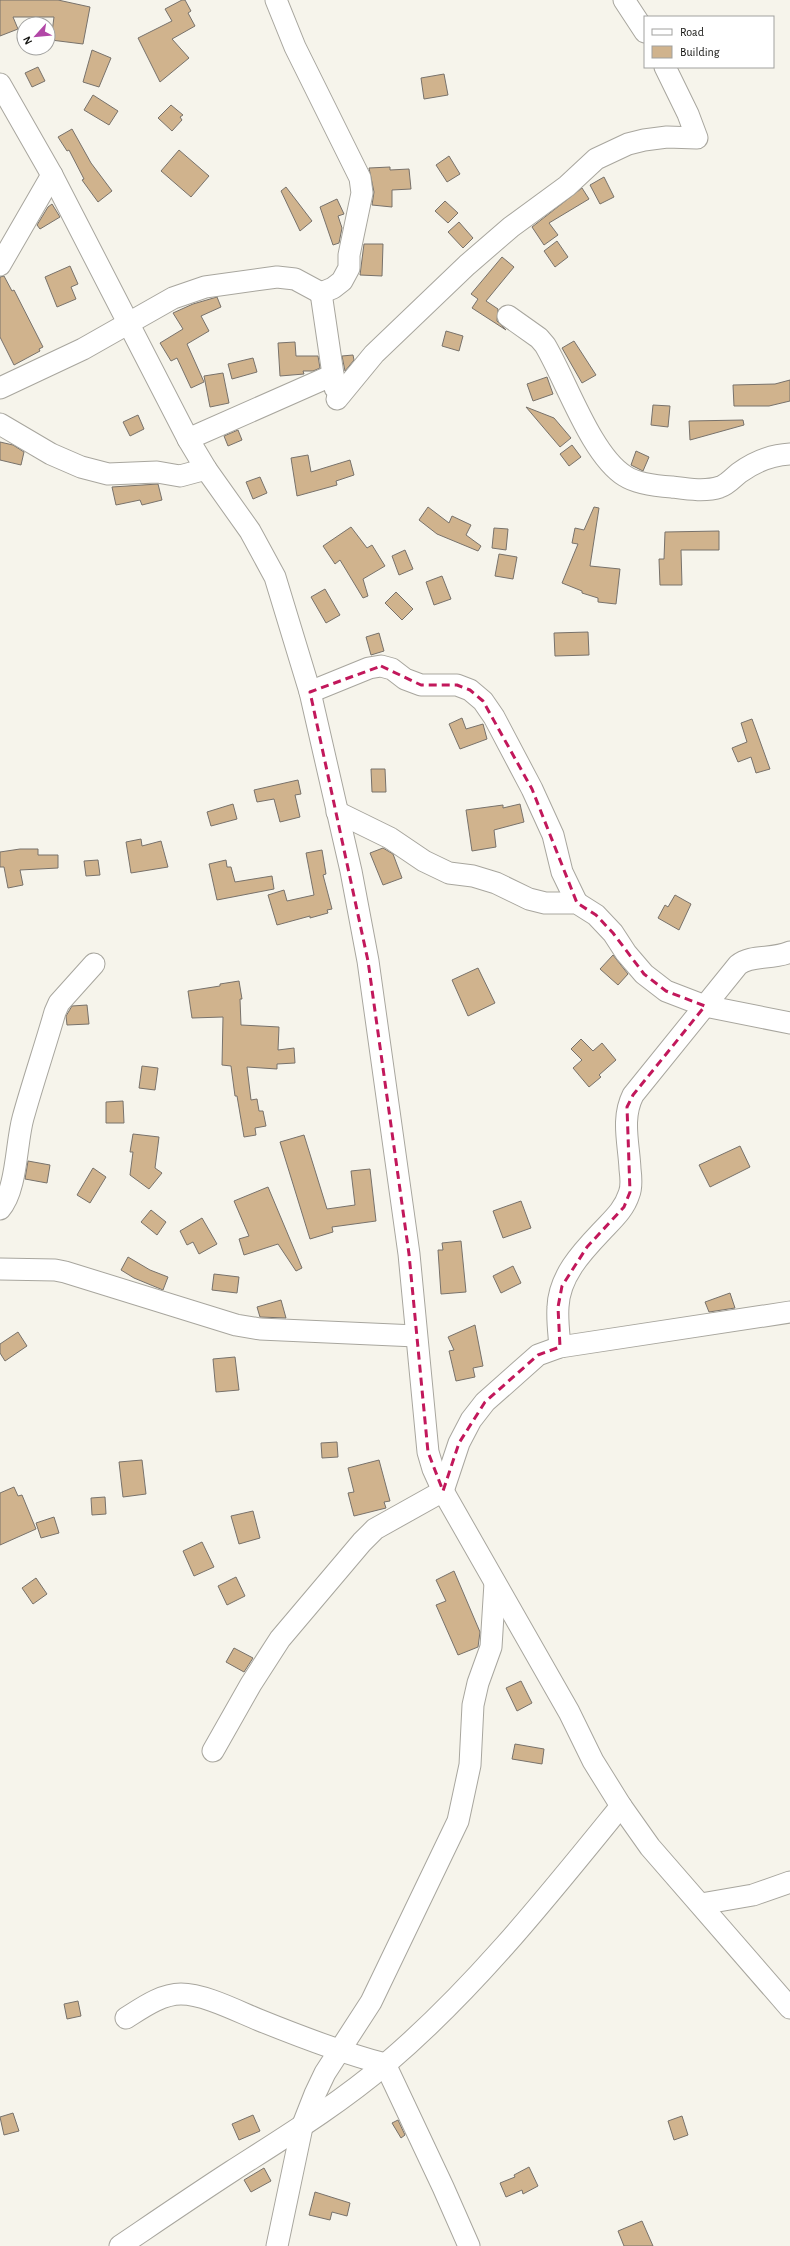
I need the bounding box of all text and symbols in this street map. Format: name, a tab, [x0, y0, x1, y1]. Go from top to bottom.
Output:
north arrow	[16, 16, 56, 56]
legend	[644, 16, 774, 68]
text: Road	[680, 26, 704, 38]
text: N	[21, 34, 34, 46]
text: Building	[680, 46, 720, 58]

